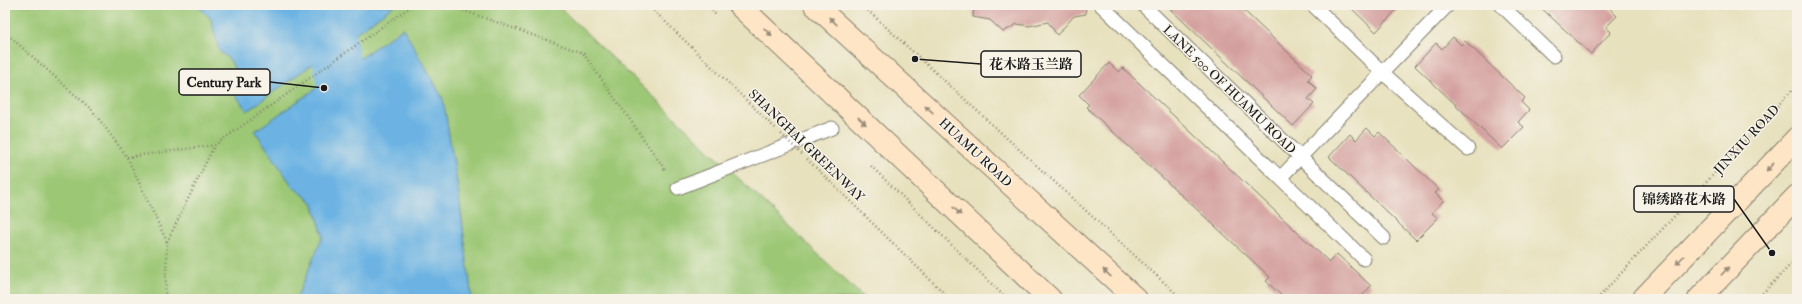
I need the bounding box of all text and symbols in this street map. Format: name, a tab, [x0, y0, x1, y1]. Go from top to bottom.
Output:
one-way arrow	[828, 17, 838, 26]
street label: LANE 500 OF HUAMU ROAD	[1159, 22, 1299, 158]
one-way arrow	[763, 27, 773, 37]
callout: 花木路玉兰路	[981, 51, 1081, 77]
text: 花木路玉兰路	[989, 56, 1073, 73]
callout: Century Park	[179, 69, 270, 95]
text: Century Park	[187, 74, 262, 92]
street label: SHANGHAI GREENWAY	[745, 86, 868, 206]
street label: JINXIU ROAD	[1710, 102, 1783, 179]
one-way arrow	[924, 104, 934, 114]
street label: HUAMU ROAD	[936, 115, 1015, 191]
one-way arrow	[857, 116, 867, 126]
one-way arrow	[1766, 162, 1775, 171]
callout: 锦绣路花木路	[1634, 186, 1734, 212]
text: 锦绣路花木路	[1642, 191, 1726, 208]
one-way arrow	[952, 206, 962, 215]
one-way arrow	[1676, 256, 1685, 265]
one-way arrow	[1721, 265, 1730, 276]
one-way arrow	[1102, 268, 1112, 277]

